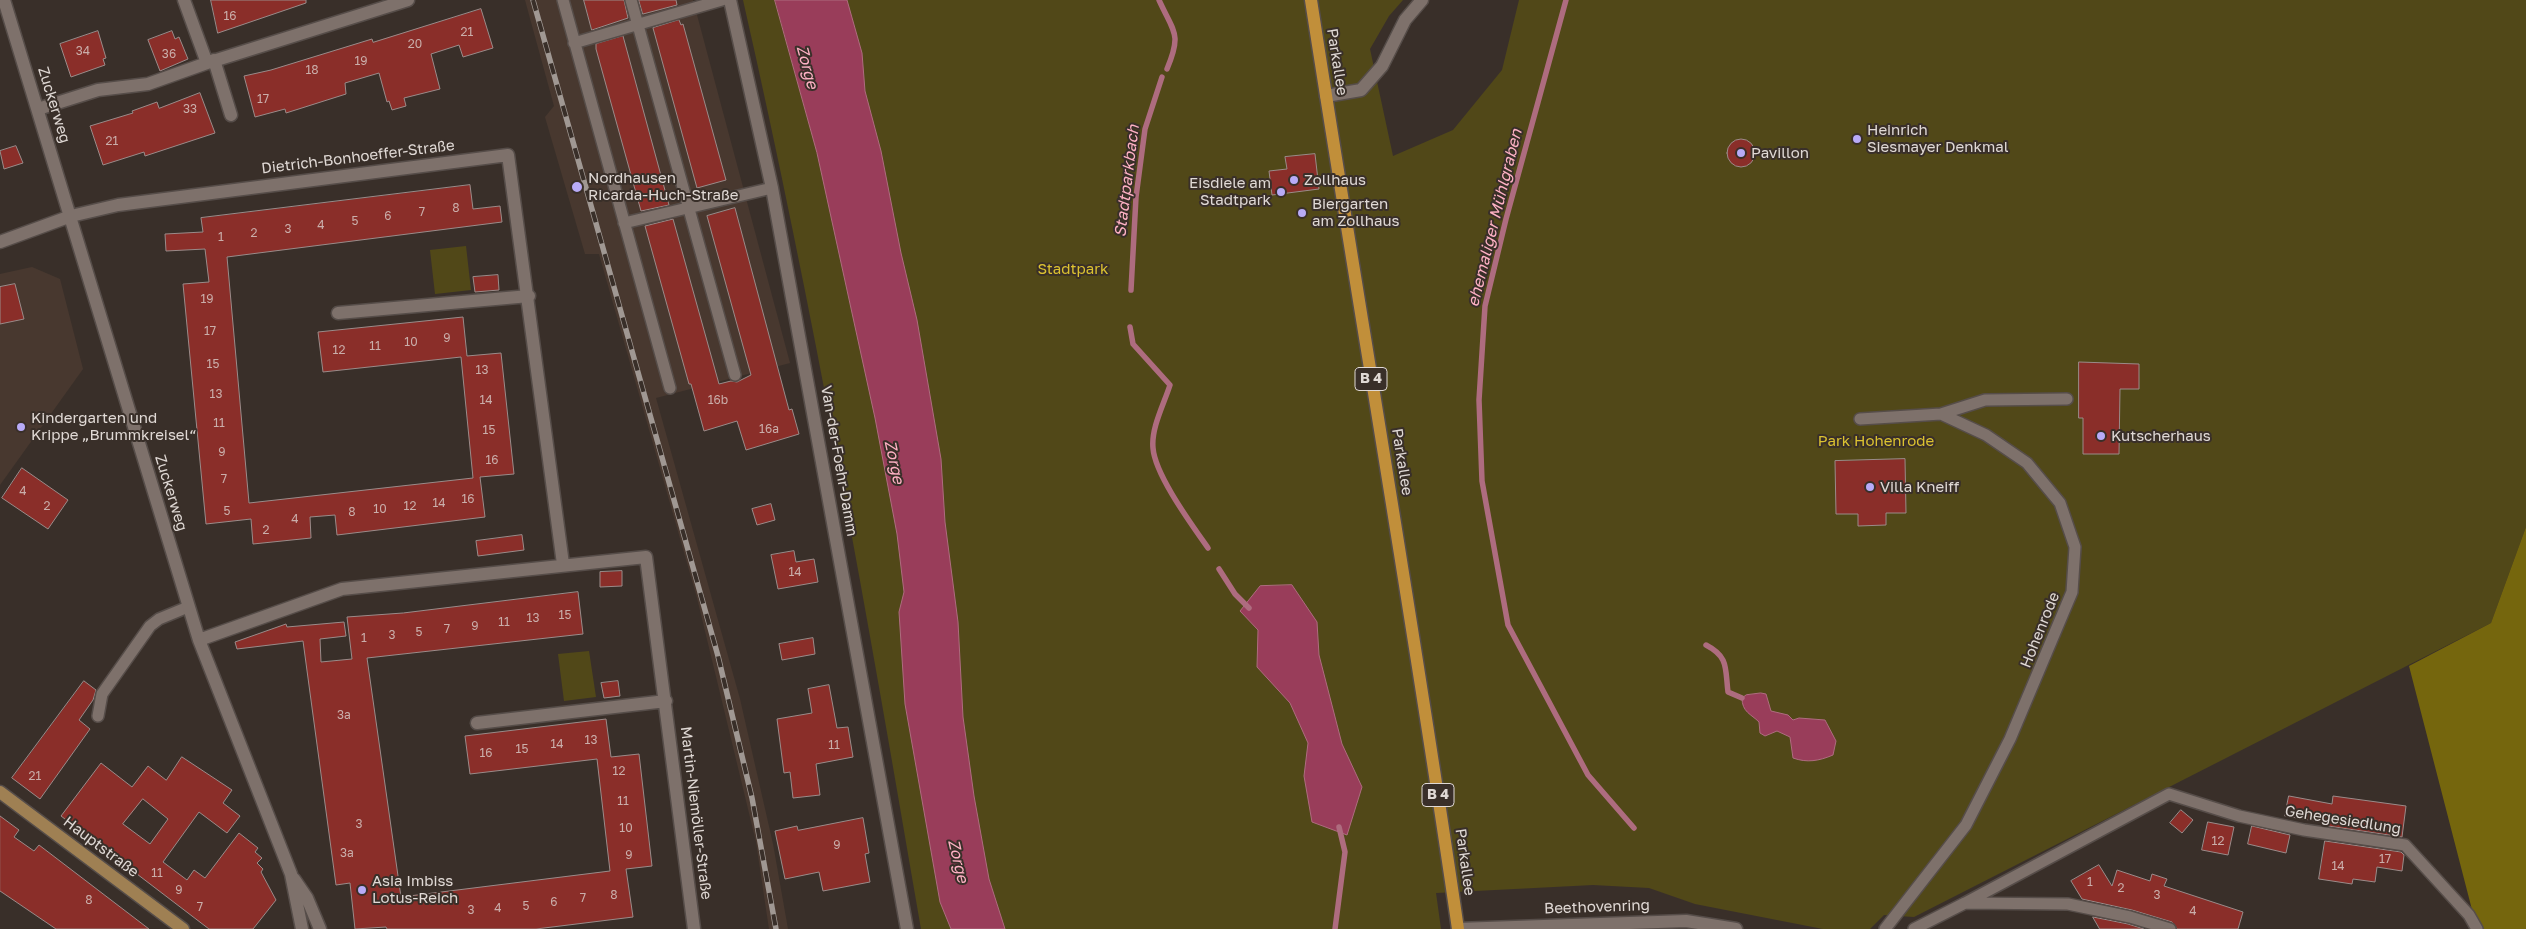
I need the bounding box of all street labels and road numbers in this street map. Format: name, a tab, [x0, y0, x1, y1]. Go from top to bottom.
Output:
street label: Parkallee	[1323, 27, 1351, 97]
street label: Zuckerweg	[34, 65, 74, 145]
street label: Dietrich-Bonhoeffer-Straße	[260, 136, 456, 178]
road number: B 4	[1355, 368, 1387, 390]
street label: Van-der-Foehr-Damm	[817, 384, 861, 538]
street label: Parkallee	[1388, 427, 1416, 497]
street label: Zuckerweg	[151, 453, 191, 533]
street label: Hohenrode	[2017, 589, 2063, 671]
street label: Martin-Niemöller-Straße	[676, 725, 716, 901]
road number: B 4	[1422, 784, 1454, 806]
street label: Gehegesiedlung	[2284, 802, 2402, 838]
street label: Hauptstraße	[60, 813, 142, 881]
street label: Parkallee	[1451, 827, 1479, 897]
street label: Beethovenring	[1544, 896, 1650, 918]

